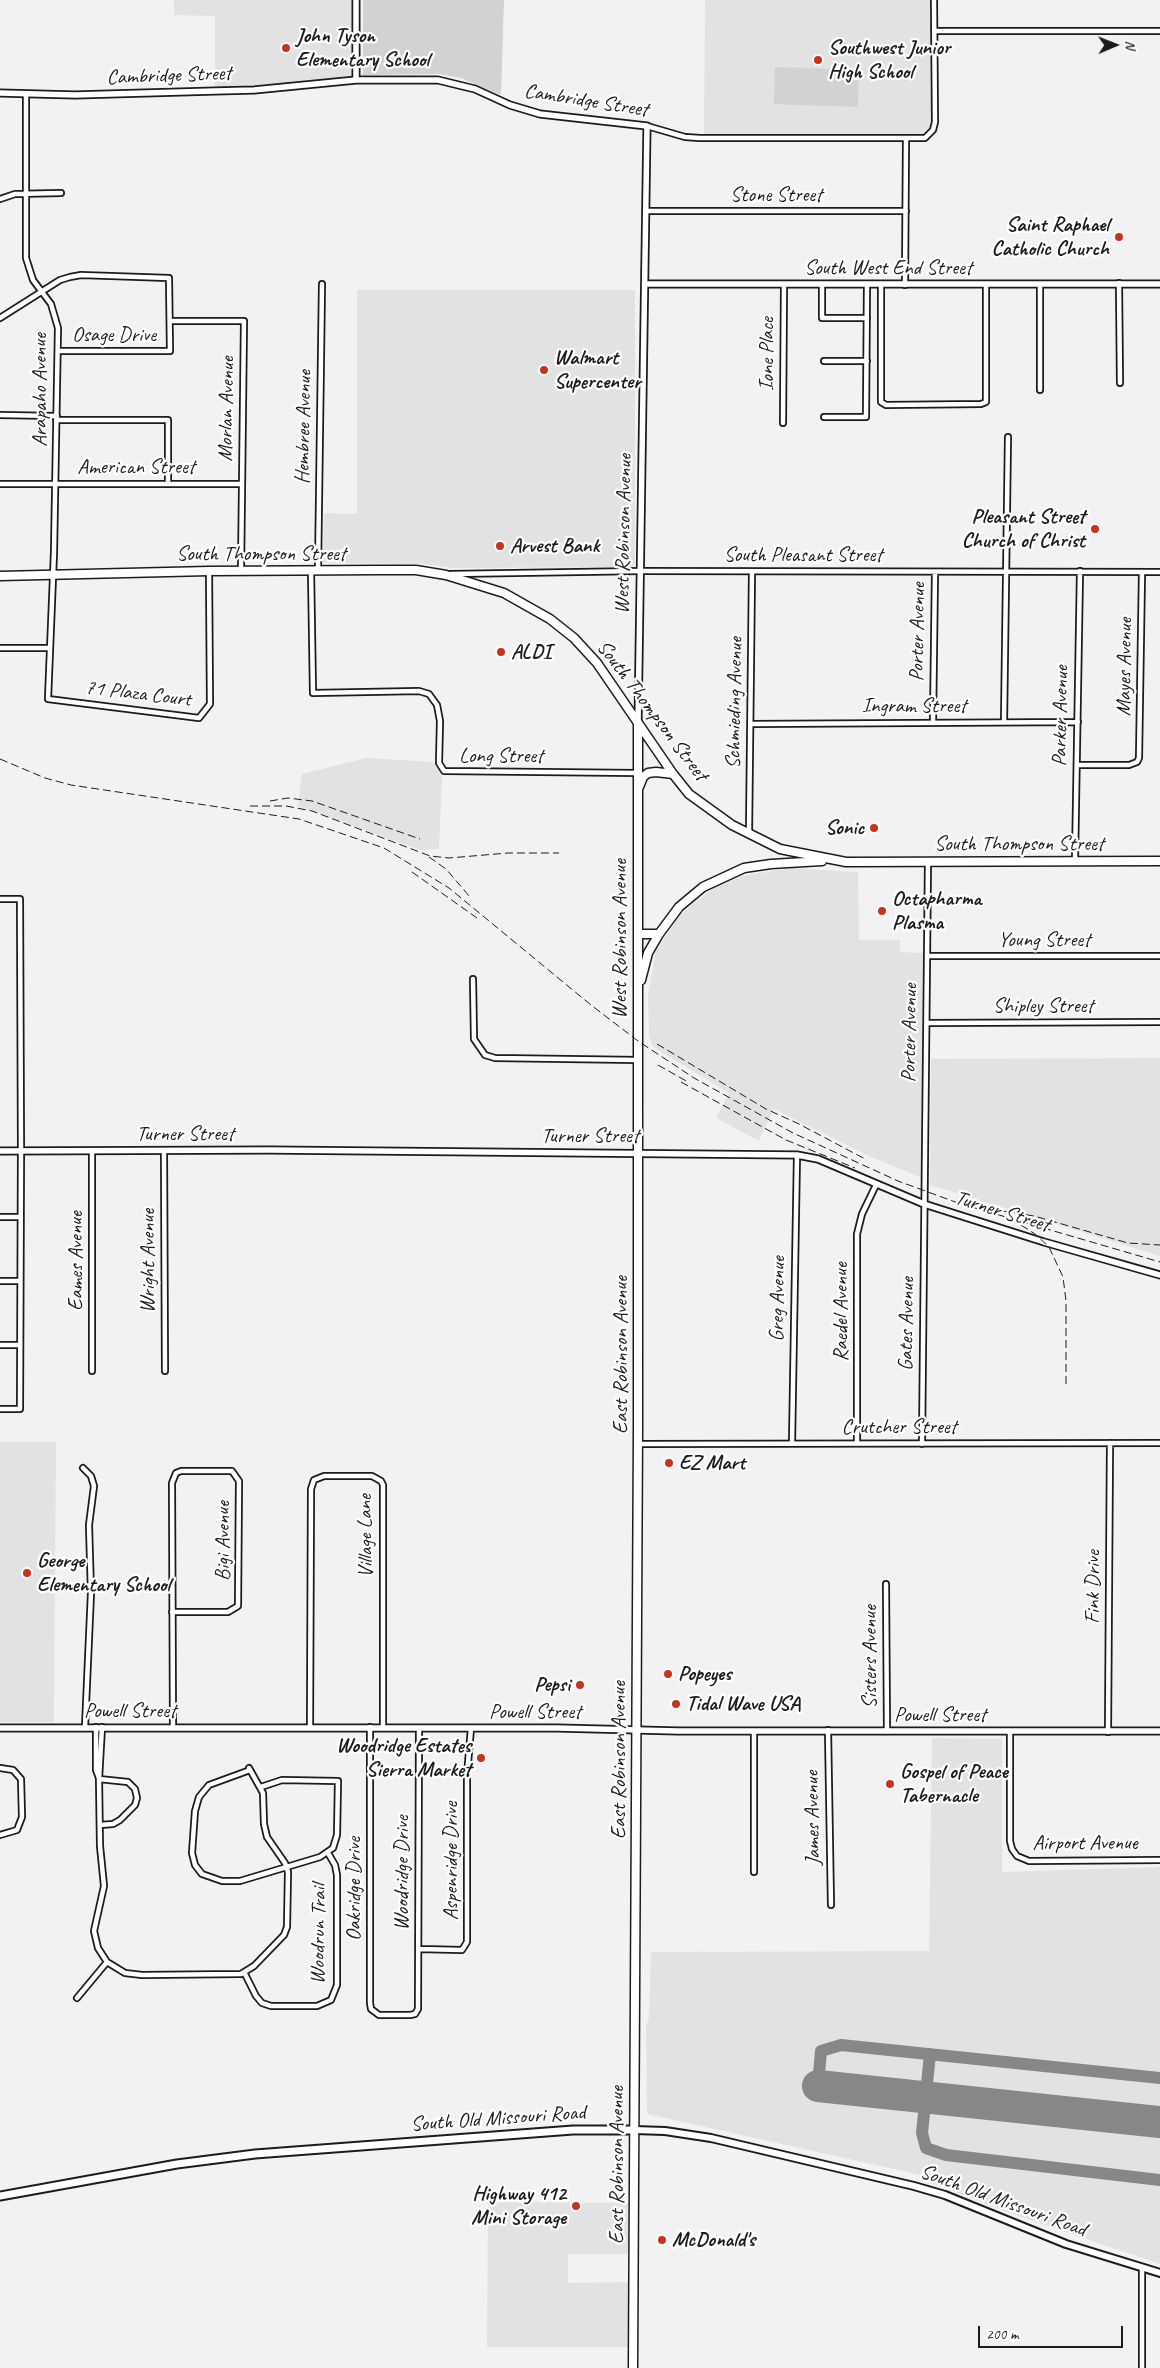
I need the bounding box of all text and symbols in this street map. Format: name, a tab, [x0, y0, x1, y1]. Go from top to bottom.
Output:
north arrow	[1090, 20, 1140, 70]
place label: John Tyson Elementary School	[296, 23, 429, 73]
place label: Southwest Junior High School	[828, 35, 950, 85]
text: N	[1122, 40, 1139, 49]
marker: John Tyson Elementary School	[280, 42, 292, 54]
marker: Southwest Junior High School	[812, 54, 824, 66]
street label: Cambridge Street	[106, 61, 232, 91]
street label: Cambridge Street	[522, 79, 650, 123]
street label: Stone Street	[730, 182, 822, 208]
place label: Saint Raphael Catholic Church	[992, 212, 1109, 262]
marker: Saint Raphael Catholic Church	[1113, 231, 1125, 243]
street label: South West End Street	[804, 255, 972, 281]
street label: Ione Place	[754, 317, 780, 391]
street label: Osage Drive	[72, 322, 156, 348]
street label: Arapaho Avenue	[27, 333, 53, 447]
place label: Walmart Supercenter	[554, 345, 640, 395]
street label: Morlan Avenue	[213, 356, 241, 462]
marker: Walmart Supercenter	[538, 364, 550, 376]
street label: Hembree Avenue	[290, 370, 318, 484]
street label: American Street	[77, 454, 195, 480]
street label: West Robinson Avenue	[610, 454, 638, 614]
place label: Pleasant Street Church of Christ	[962, 504, 1085, 554]
marker: Pleasant Street Church of Christ	[1089, 523, 1101, 535]
place label: Arvest Bank	[510, 533, 599, 559]
marker: Arvest Bank	[494, 540, 506, 552]
street label: South Thompson Street	[176, 541, 346, 567]
street label: South Pleasant Street	[724, 542, 882, 568]
street label: Porter Avenue	[905, 582, 931, 682]
street label: Mayes Avenue	[1112, 618, 1138, 716]
street label: South Thompson Street	[591, 636, 713, 786]
street label: Schmieding Avenue	[721, 637, 749, 769]
place label: ALDI	[511, 639, 551, 665]
marker: ALDI	[495, 646, 507, 658]
street label: Parker Avenue	[1048, 665, 1074, 767]
street label: 71 Plaza Court	[84, 675, 192, 713]
street label: Ingram Street	[862, 693, 966, 719]
street label: Long Street	[459, 743, 543, 769]
place label: Sonic	[825, 815, 864, 841]
marker: Sonic	[868, 822, 880, 834]
street label: South Thompson Street	[934, 831, 1104, 857]
street label: West Robinson Avenue	[607, 859, 633, 1019]
place label: Octapharma Plasma	[892, 886, 981, 936]
marker: Octapharma Plasma	[876, 905, 888, 917]
street label: Young Street	[998, 927, 1090, 953]
street label: Porter Avenue	[897, 983, 923, 1083]
street label: Shipley Street	[993, 993, 1093, 1019]
street label: Turner Street	[136, 1121, 234, 1147]
street label: Turner Street	[541, 1123, 639, 1149]
street label: Turner Street	[952, 1186, 1052, 1238]
street label: Wright Avenue	[135, 1209, 161, 1313]
street label: Eames Avenue	[63, 1211, 89, 1311]
street label: Greg Avenue	[765, 1256, 791, 1342]
street label: Raedel Avenue	[828, 1262, 854, 1362]
street label: East Robinson Avenue	[608, 1276, 634, 1434]
street label: Gates Avenue	[894, 1277, 920, 1371]
street label: Crutcher Street	[842, 1414, 956, 1440]
place label: EZ Mart	[679, 1450, 745, 1476]
marker: EZ Mart	[663, 1457, 675, 1469]
street label: Village Lane	[353, 1494, 379, 1578]
street label: Bigi Avenue	[210, 1501, 236, 1581]
place label: George Elementary School	[37, 1548, 170, 1598]
street label: Fink Drive	[1080, 1550, 1106, 1624]
marker: George Elementary School	[21, 1567, 33, 1579]
street label: Sisters Avenue	[857, 1605, 883, 1709]
place label: Popeyes	[678, 1661, 731, 1687]
marker: Popeyes	[662, 1668, 674, 1680]
place label: Pepsi	[534, 1672, 570, 1698]
marker: Pepsi	[574, 1679, 586, 1691]
street label: East Robinson Avenue	[606, 1681, 632, 1839]
place label: Tidal Wave USA	[686, 1691, 800, 1717]
street label: Powell Street	[84, 1698, 176, 1724]
marker: Tidal Wave USA	[670, 1698, 682, 1710]
street label: Powell Street	[489, 1699, 581, 1725]
street label: Powell Street	[894, 1702, 986, 1728]
place label: Woodridge Estates Sierra Market	[336, 1733, 471, 1783]
marker: Woodridge Estates Sierra Market	[475, 1752, 487, 1764]
place label: Gospel of Peace Tabernacle	[900, 1759, 1008, 1809]
street label: James Avenue	[800, 1771, 826, 1865]
marker: Gospel of Peace Tabernacle	[884, 1778, 896, 1790]
street label: Aspenridge Drive	[438, 1802, 464, 1920]
street label: Woodridge Drive	[389, 1815, 415, 1931]
street label: Airport Avenue	[1032, 1830, 1138, 1856]
street label: Oakridge Drive	[341, 1837, 367, 1941]
street label: Woodrun Trail	[306, 1884, 332, 1984]
street label: East Robinson Avenue	[604, 2086, 630, 2244]
street label: South Old Missouri Road	[410, 2100, 586, 2138]
street label: South Old Missouri Road	[916, 2159, 1090, 2243]
place label: Highway 412 Mini Storage	[471, 2181, 566, 2231]
marker: Highway 412 Mini Storage	[570, 2200, 582, 2212]
place label: McDonald's	[672, 2227, 755, 2253]
marker: McDonald's	[656, 2234, 668, 2246]
scale bar	[980, 2316, 1125, 2348]
text: 200 m	[986, 2325, 1018, 2344]

